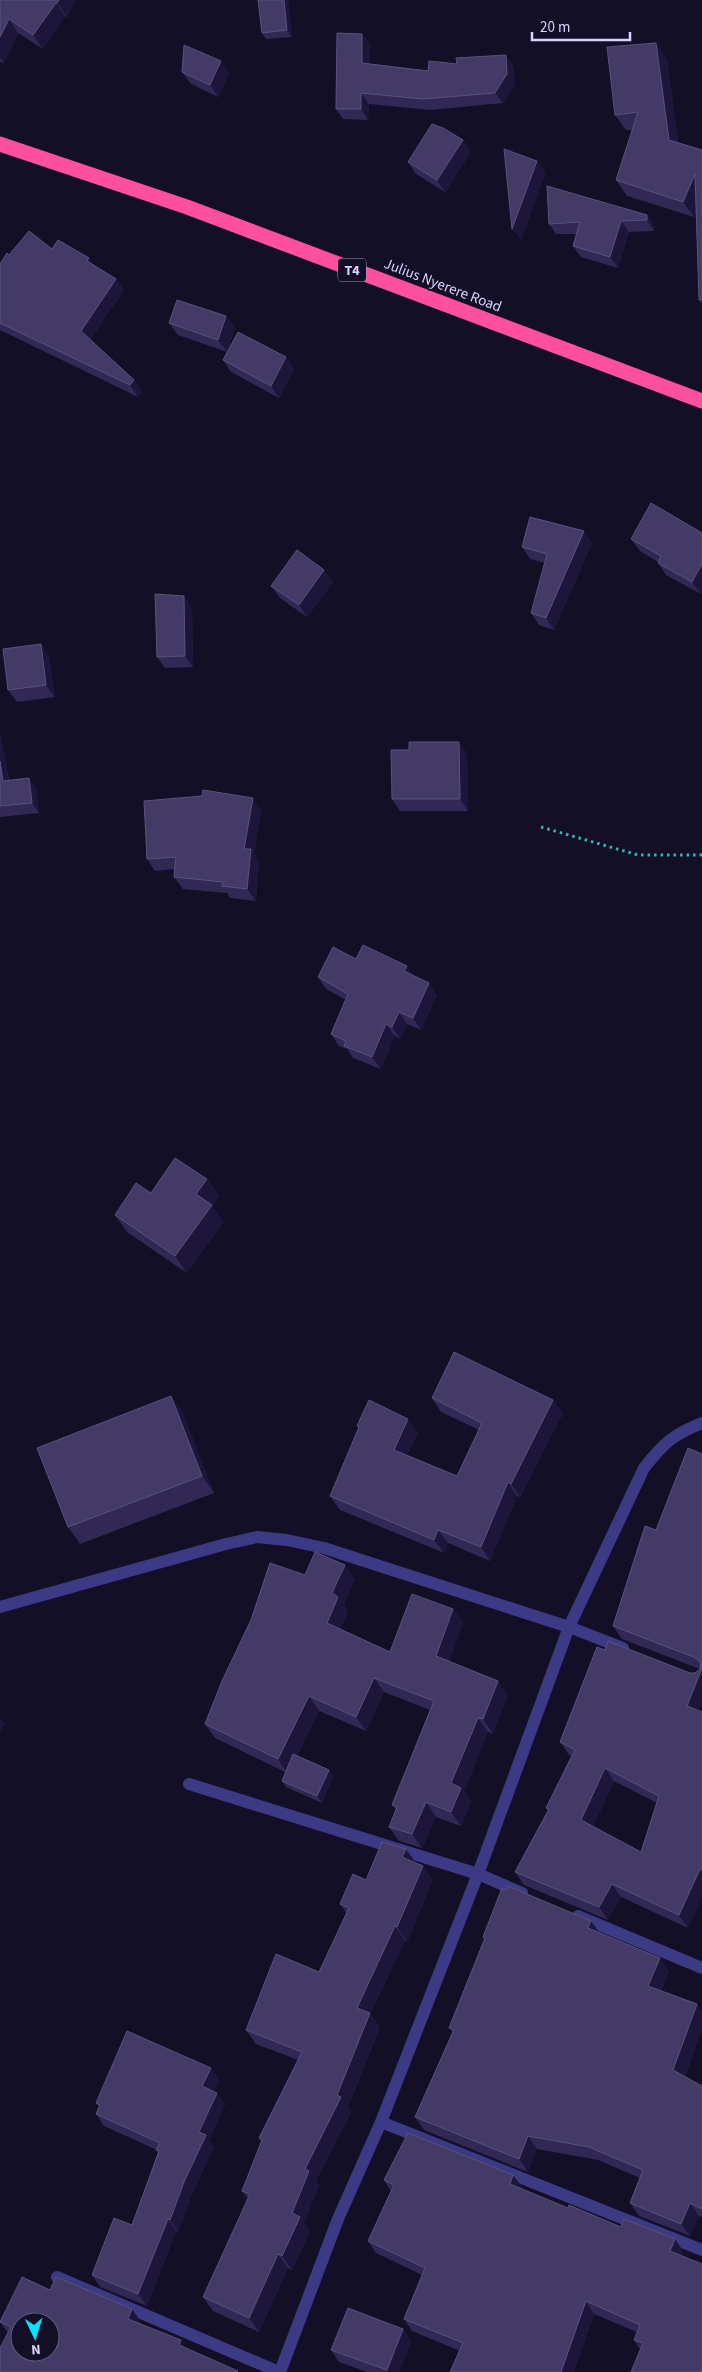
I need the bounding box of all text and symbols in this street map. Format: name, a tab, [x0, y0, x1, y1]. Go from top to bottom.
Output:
scale bar	[532, 10, 630, 42]
text: 20 m	[540, 17, 570, 38]
street label: Julius Nyerere Road	[381, 253, 505, 318]
road number: T4	[338, 258, 366, 282]
north arrow	[10, 2312, 60, 2362]
text: N	[30, 2339, 41, 2359]

